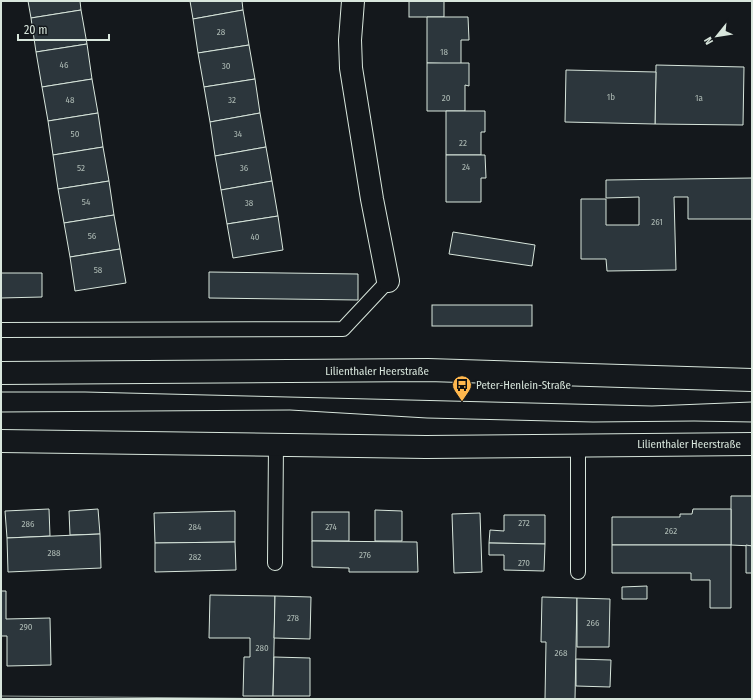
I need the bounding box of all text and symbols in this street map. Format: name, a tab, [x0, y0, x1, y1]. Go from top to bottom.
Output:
scale bar	[18, 16, 109, 42]
north arrow	[697, 16, 737, 56]
text: 20 m	[24, 23, 48, 37]
house number: 28	[217, 27, 226, 37]
text: N	[701, 35, 716, 47]
house number: 18	[440, 47, 449, 57]
house number: 46	[60, 60, 69, 70]
house number: 30	[222, 61, 231, 71]
house number: 1b	[607, 92, 615, 102]
house number: 20	[442, 93, 451, 103]
house number: 1a	[695, 93, 704, 103]
house number: 48	[66, 95, 75, 105]
house number: 32	[228, 95, 236, 105]
house number: 50	[71, 129, 80, 139]
house number: 34	[234, 129, 243, 139]
house number: 22	[459, 138, 467, 148]
house number: 24	[462, 162, 471, 172]
house number: 52	[77, 163, 85, 173]
house number: 36	[240, 163, 249, 173]
house number: 54	[82, 197, 91, 207]
house number: 38	[245, 198, 254, 208]
house number: 261	[651, 217, 663, 227]
house number: 56	[88, 231, 97, 241]
house number: 40	[250, 232, 260, 242]
house number: 58	[94, 265, 103, 275]
street label: Lilienthaler Heerstraße	[325, 365, 429, 378]
bus stop icon: Peter-Henlein-Straße	[451, 374, 473, 402]
place label: Peter-Henlein-Straße	[476, 379, 571, 392]
street label: Lilienthaler Heerstraße	[637, 438, 741, 451]
house number: 272	[518, 518, 530, 528]
house number: 286	[22, 519, 35, 529]
house number: 284	[189, 522, 202, 532]
house number: 274	[325, 522, 337, 532]
house number: 262	[665, 526, 677, 536]
house number: 288	[48, 548, 61, 558]
house number: 276	[359, 550, 371, 560]
house number: 282	[189, 552, 201, 562]
house number: 270	[518, 558, 530, 568]
house number: 278	[287, 613, 299, 623]
house number: 266	[587, 618, 600, 628]
house number: 290	[20, 622, 33, 632]
house number: 280	[255, 643, 269, 653]
house number: 268	[555, 648, 568, 658]

